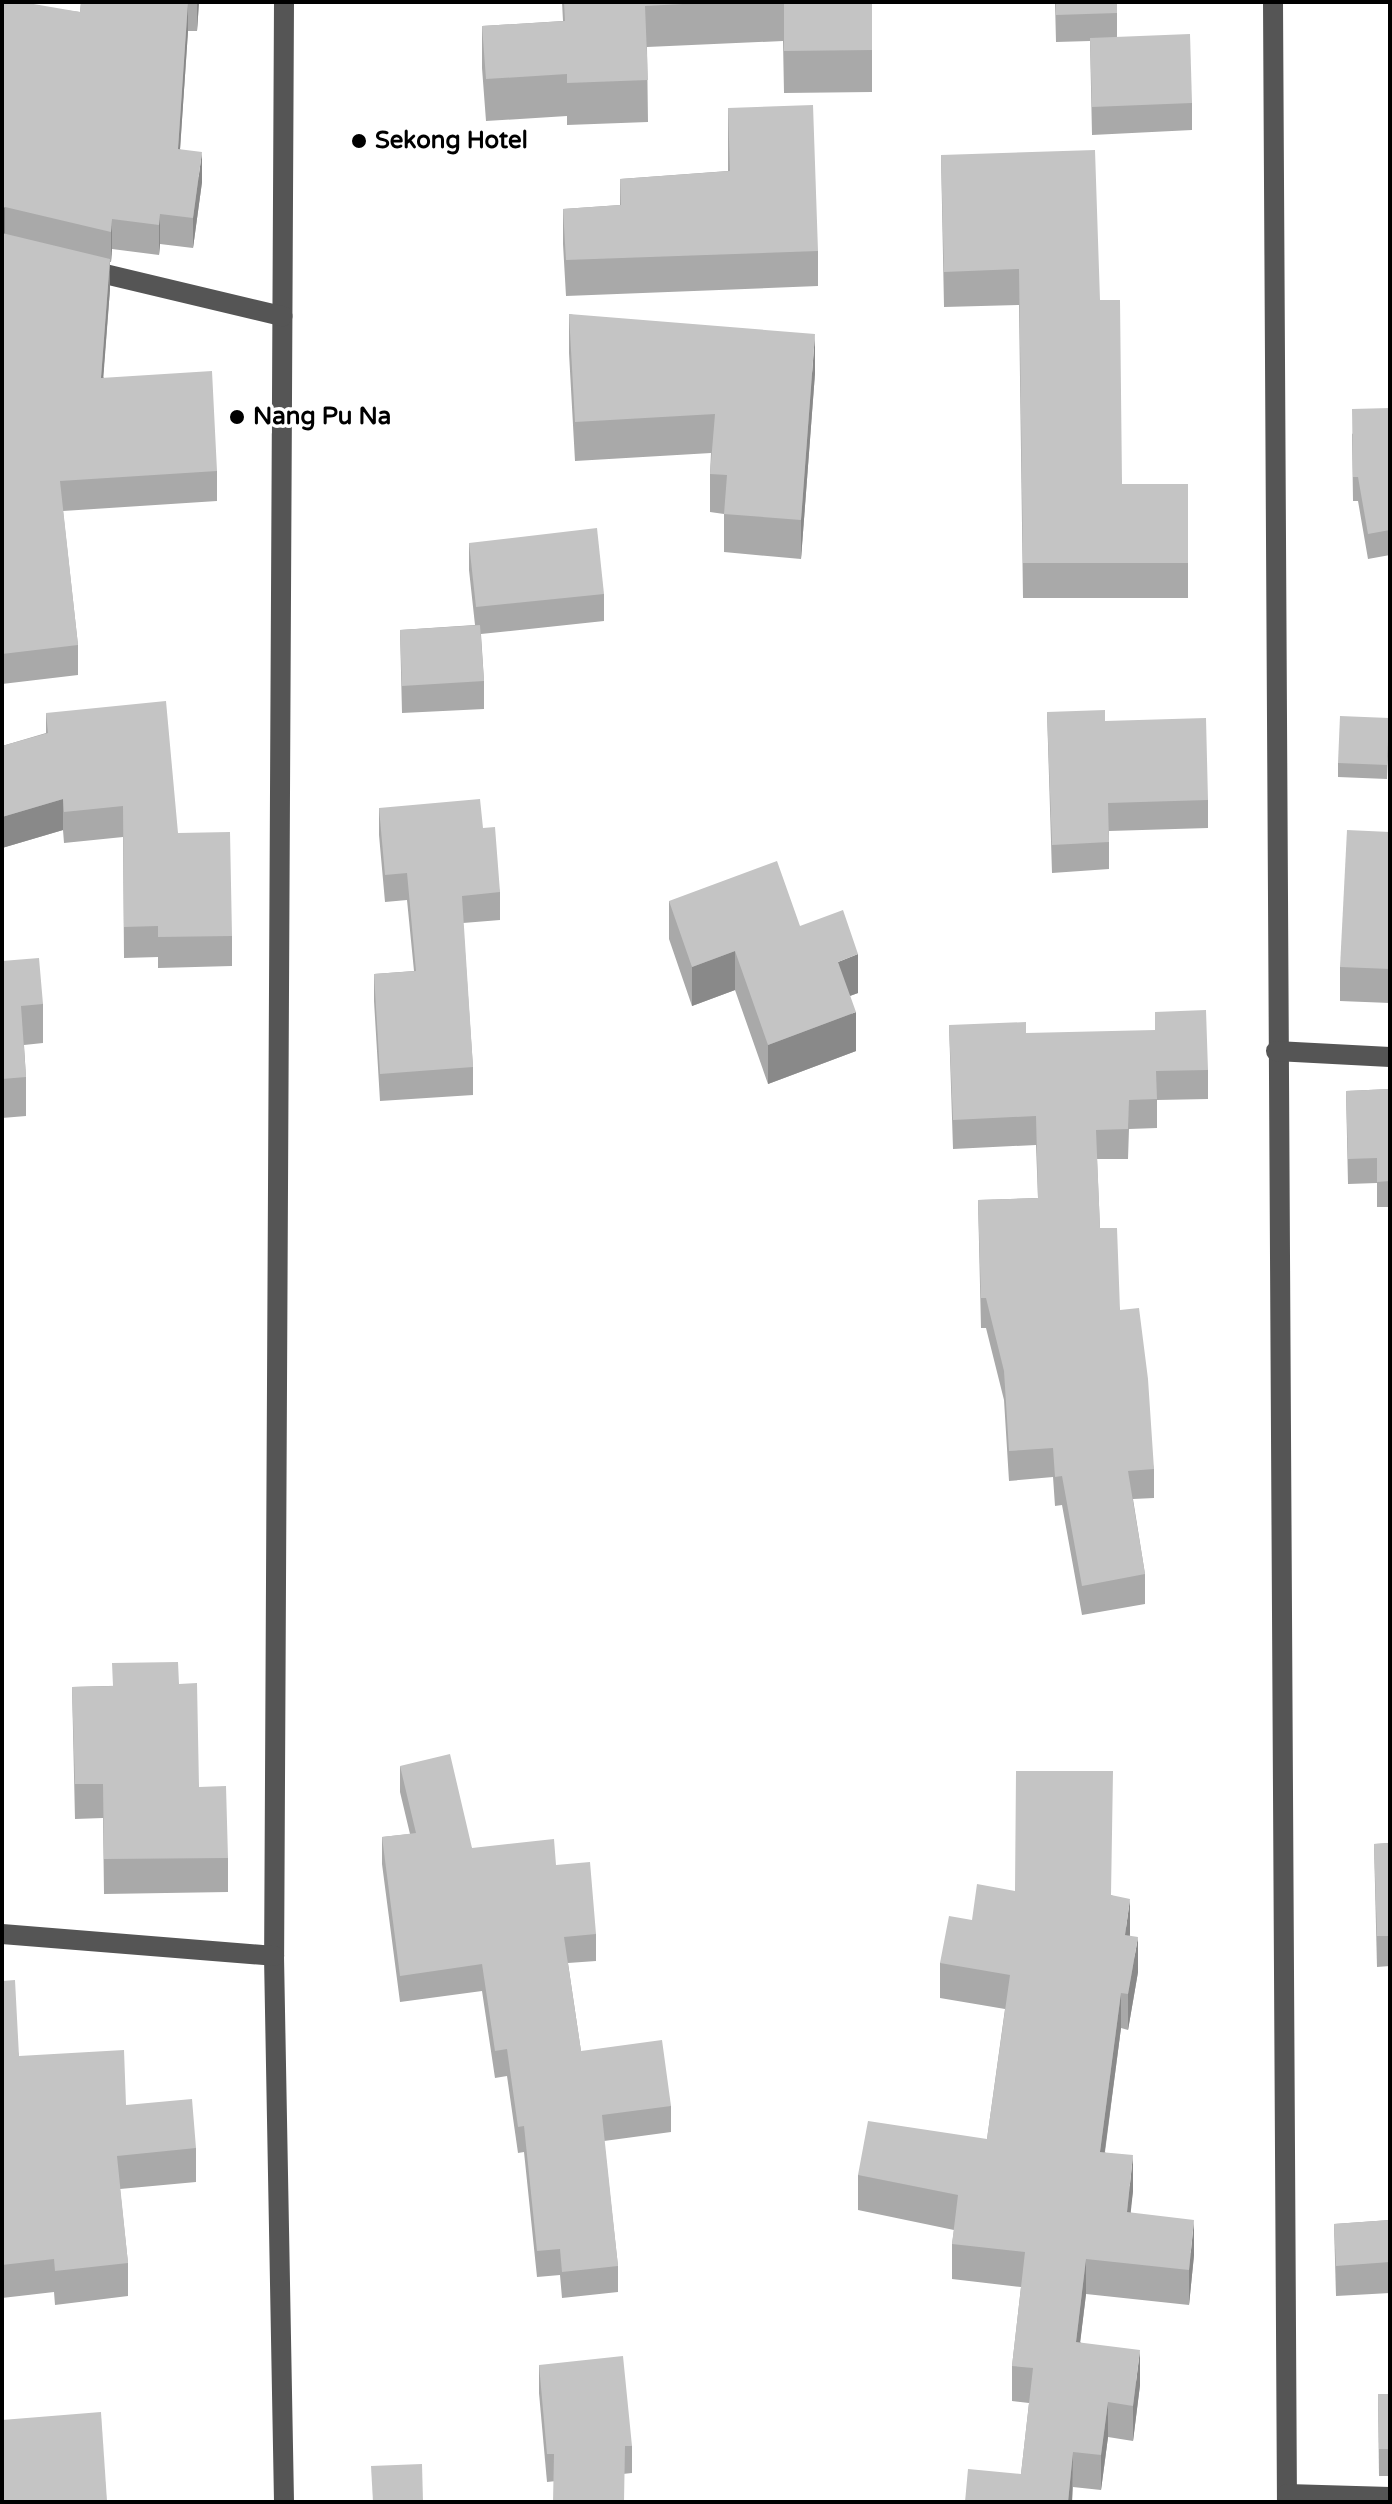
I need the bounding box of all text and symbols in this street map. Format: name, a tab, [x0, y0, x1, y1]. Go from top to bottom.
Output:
place label: Sekong Hotel	[375, 127, 528, 155]
marker: Sekong Hotel	[350, 132, 368, 150]
place label: Nang Pu Na	[253, 403, 391, 431]
marker: Nang Pu Na	[228, 408, 246, 426]

